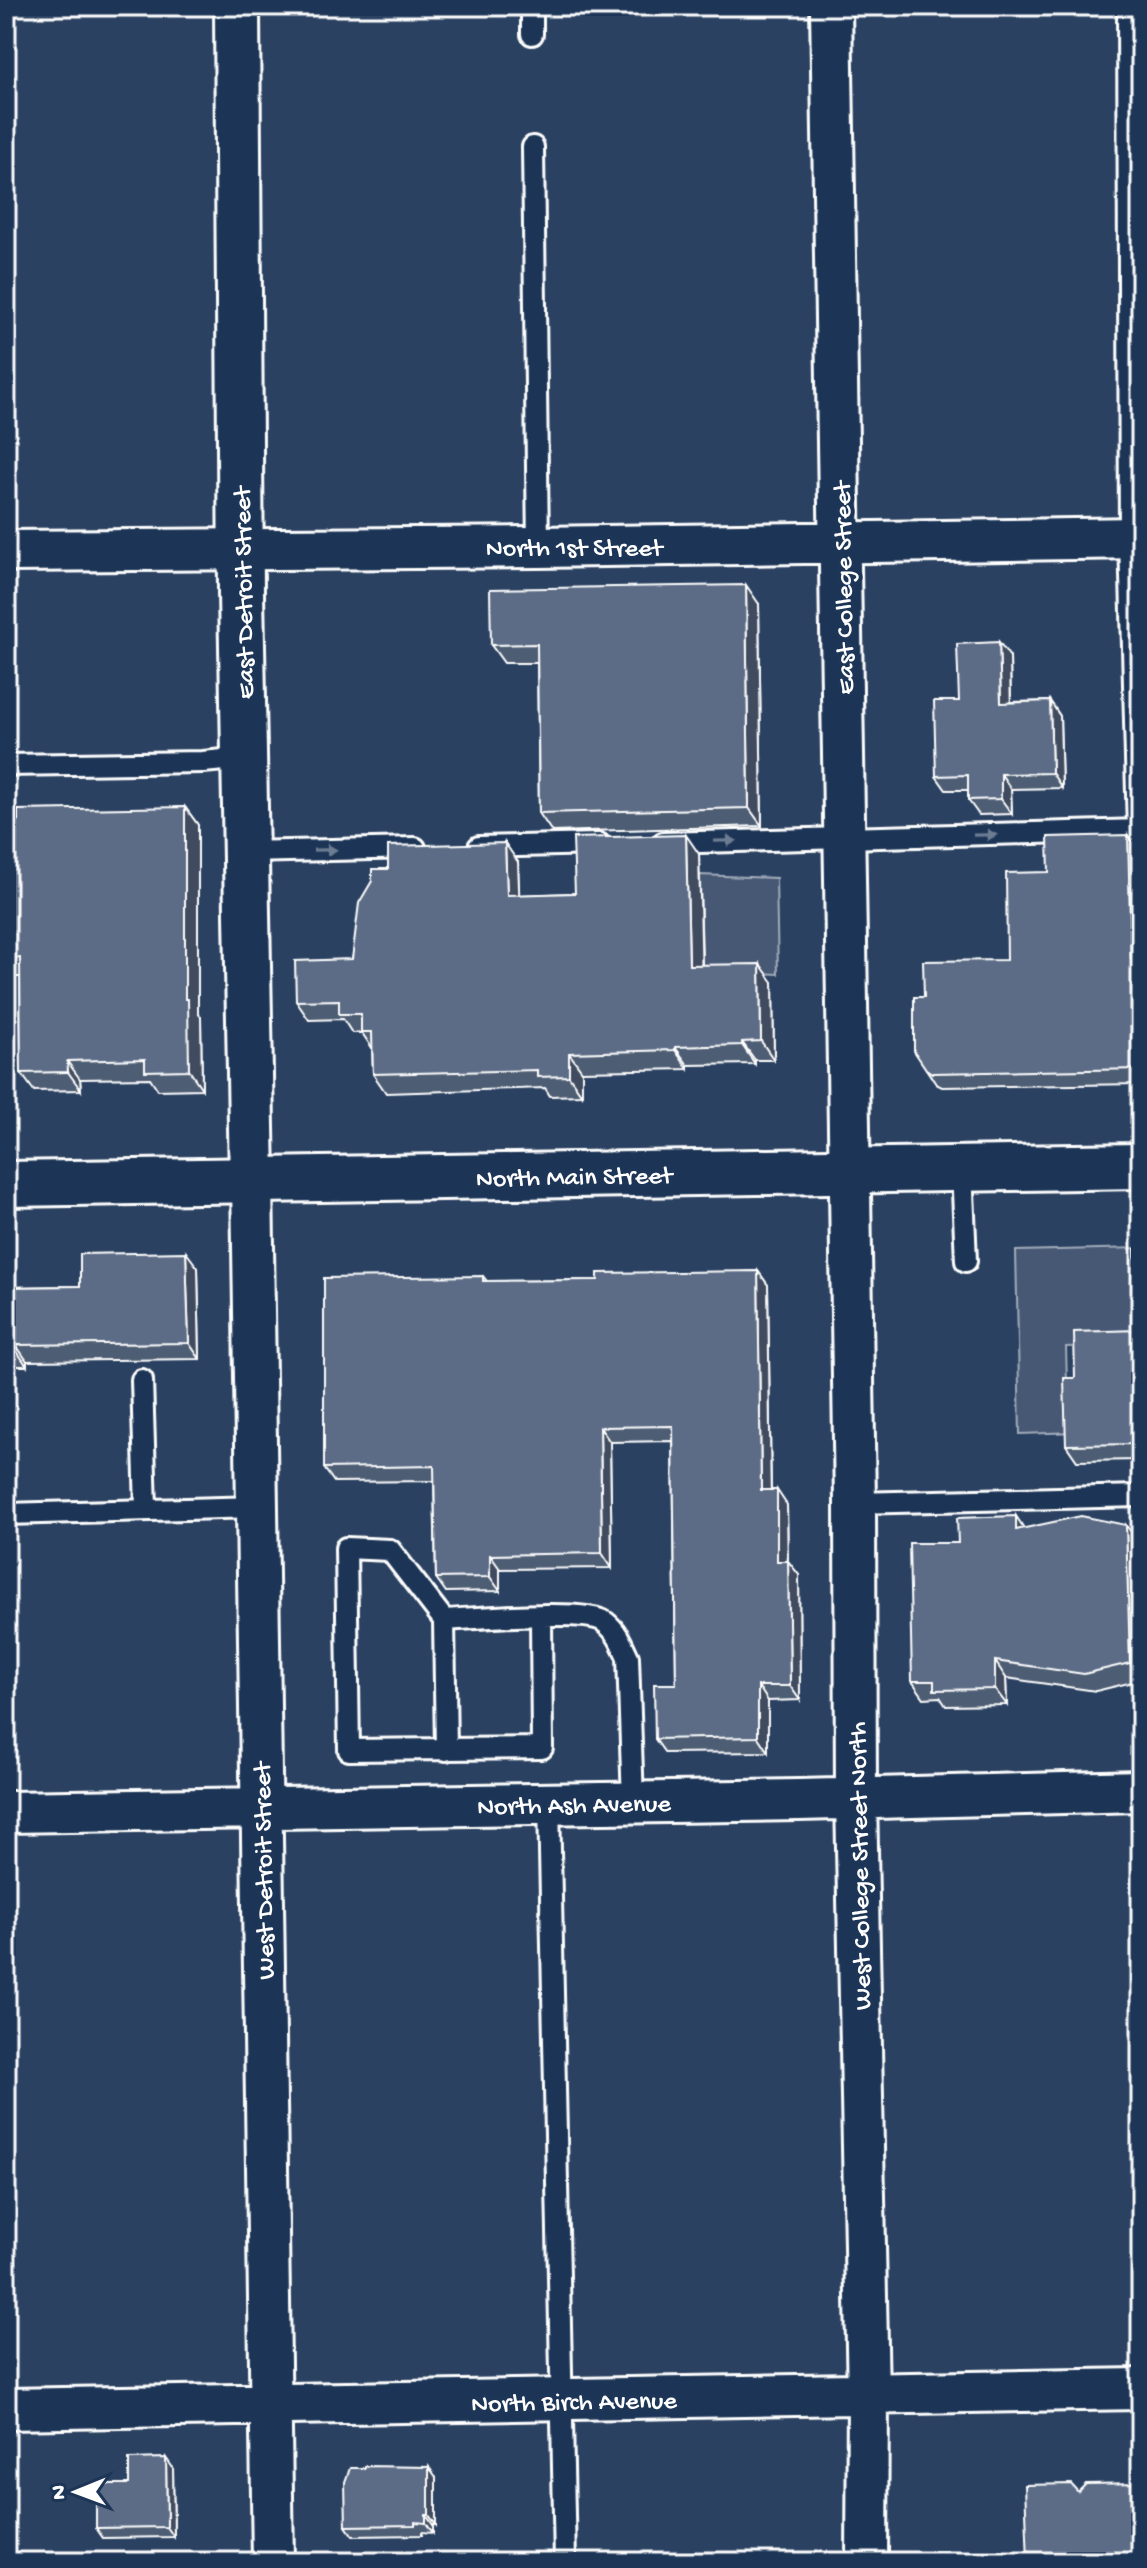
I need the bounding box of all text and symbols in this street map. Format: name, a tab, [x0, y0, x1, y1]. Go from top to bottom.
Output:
street label: East College Street	[829, 479, 864, 695]
street label: East Detroit Street	[229, 484, 264, 699]
street label: North 1st Street	[486, 535, 665, 566]
one-way arrow	[973, 829, 998, 841]
one-way arrow	[713, 835, 738, 848]
one-way arrow	[313, 844, 338, 856]
street label: North Main Street	[476, 1162, 675, 1197]
street label: West College Street North	[844, 1721, 881, 2010]
street label: West Detroit Street	[249, 1760, 284, 1980]
street label: North Ash Avenue	[477, 1790, 672, 1825]
street label: North Birch Avenue	[471, 2387, 678, 2422]
north arrow	[36, 2452, 116, 2532]
text: N	[47, 2485, 73, 2500]

